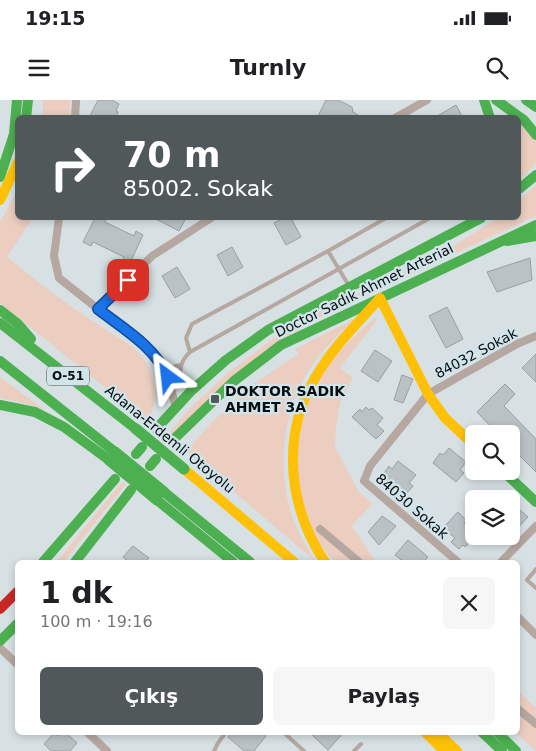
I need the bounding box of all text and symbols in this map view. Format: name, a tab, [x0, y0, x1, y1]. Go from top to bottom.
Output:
text: 19:15	[25, 7, 85, 29]
icon: menu	[25, 54, 53, 82]
icon: search	[483, 54, 511, 82]
text: Turnly	[230, 55, 306, 80]
icon: right	[40, 135, 105, 200]
text: 70 m	[123, 135, 220, 175]
text: 85002. Sokak	[123, 176, 273, 201]
street label: Doctor Sadık Ahmet Arterial	[272, 240, 456, 340]
pin	[107, 259, 149, 301]
icon: arrive	[114, 266, 142, 294]
street label: 84032 Sokak	[432, 324, 521, 381]
position arrow	[141, 350, 193, 402]
road number: O-51	[47, 366, 89, 386]
street label: Adana-Erdemli Otoyolu	[102, 382, 238, 496]
place label: DOKTOR SADIK AHMET 3A	[225, 383, 346, 415]
marker: DOKTOR SADIK AHMET 3A	[209, 393, 221, 405]
map controls	[465, 425, 520, 545]
button: search	[465, 425, 520, 480]
street label: 84030 Sokak	[372, 470, 452, 542]
button: layers	[465, 490, 520, 545]
text: 1 dk	[40, 575, 113, 610]
button: close	[443, 577, 495, 629]
text: 100 m · 19:16	[40, 612, 153, 631]
button: Çıkış	[40, 667, 263, 725]
button: Paylaş	[273, 667, 495, 725]

